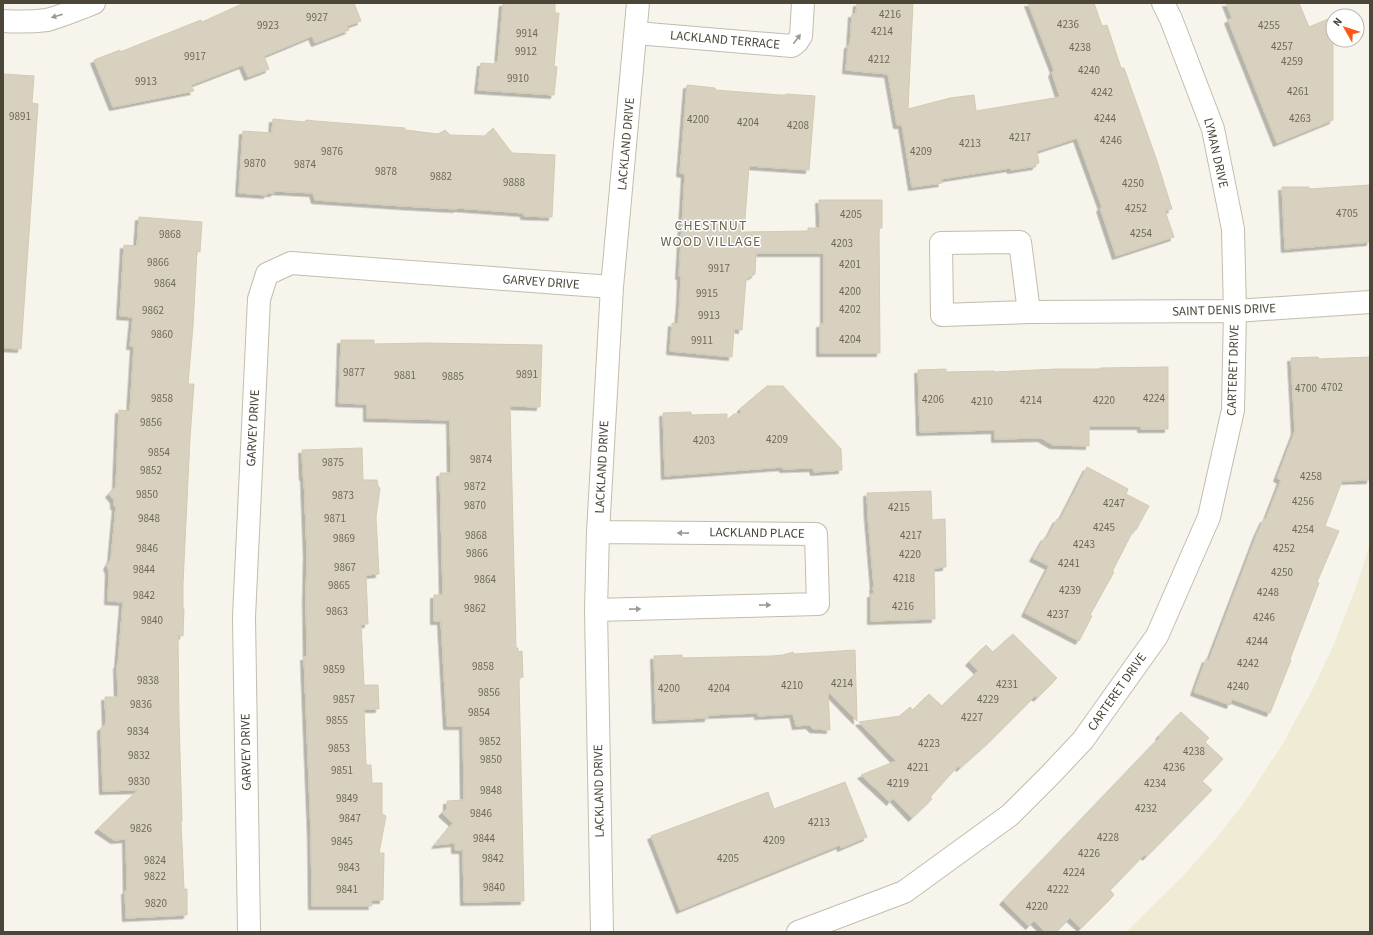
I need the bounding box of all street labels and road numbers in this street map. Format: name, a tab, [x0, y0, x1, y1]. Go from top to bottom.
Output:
street label: LACKLAND TERRACE	[669, 26, 781, 54]
street label: LACKLAND DRIVE	[613, 97, 639, 191]
street label: LYMAN DRIVE	[1199, 116, 1233, 190]
street label: GARVEY DRIVE	[502, 270, 580, 294]
street label: SAINT DENIS DRIVE	[1172, 299, 1276, 321]
street label: CARTERET DRIVE	[1222, 324, 1244, 416]
street label: GARVEY DRIVE	[242, 389, 264, 467]
street label: LACKLAND DRIVE	[591, 420, 613, 514]
street label: LACKLAND PLACE	[709, 523, 805, 543]
street label: CARTERET DRIVE	[1083, 649, 1151, 735]
street label: GARVEY DRIVE	[236, 713, 256, 791]
street label: LACKLAND DRIVE	[589, 744, 609, 838]

